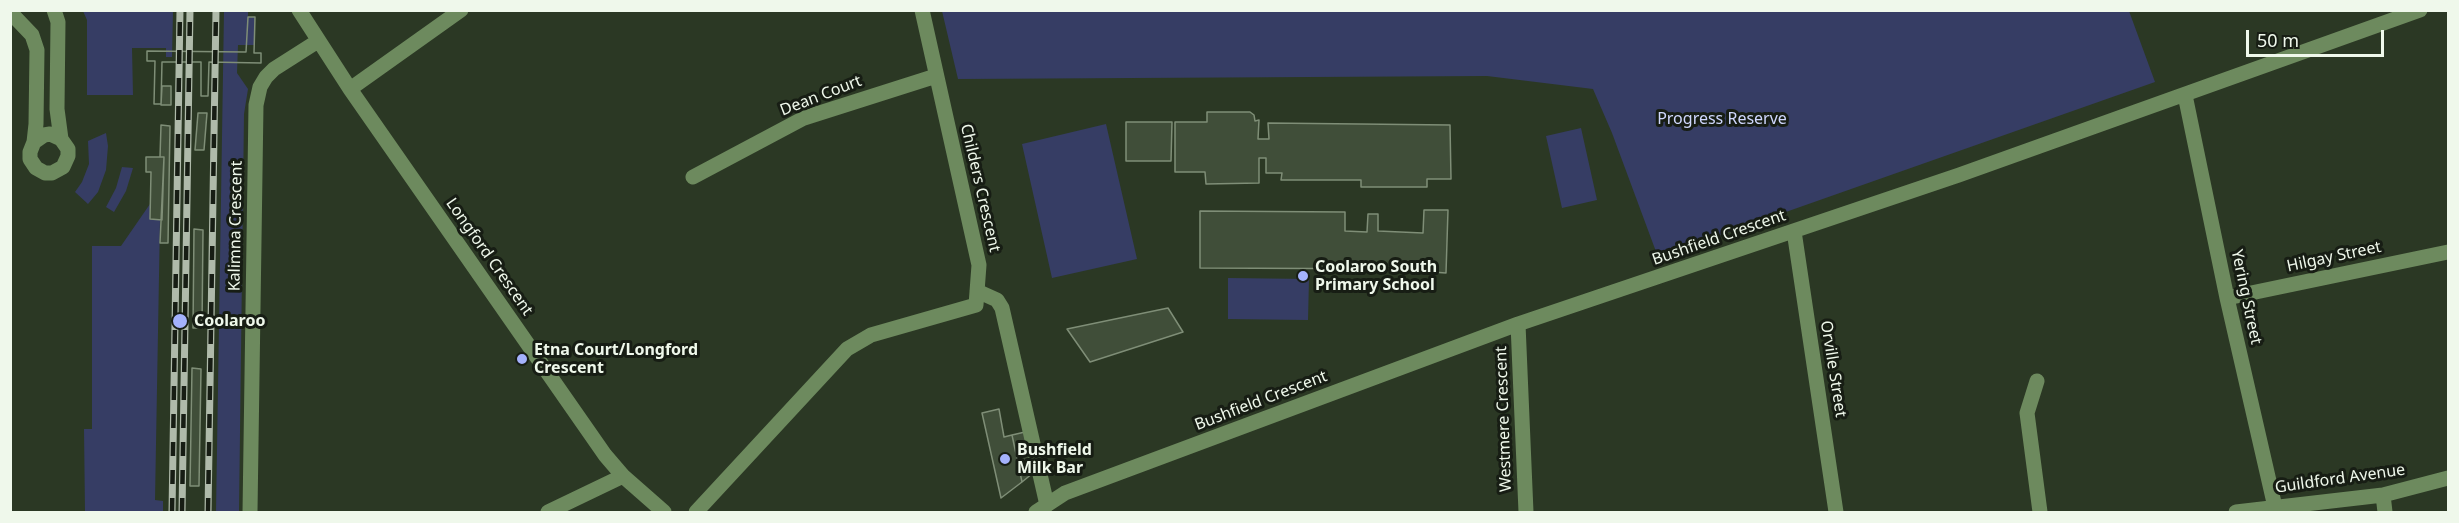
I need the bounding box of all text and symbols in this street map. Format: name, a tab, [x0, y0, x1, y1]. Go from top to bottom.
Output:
scale bar	[2249, 18, 2387, 56]
text: 50 m	[2257, 28, 2299, 52]
street label: Dean Court	[778, 72, 864, 120]
park label: Progress Reserve	[1657, 109, 1787, 129]
street label: Childers Crescent	[956, 122, 1004, 254]
street label: Kalimna Crescent	[225, 161, 247, 291]
street label: Longford Crescent	[441, 195, 537, 319]
street label: Bushfield Crescent	[1650, 206, 1788, 270]
street label: Hilgay Street	[2285, 238, 2383, 276]
street label: Yering Street	[2227, 248, 2265, 346]
place label: Coolaroo South Primary School	[1315, 257, 1437, 295]
marker: Coolaroo South Primary School	[1296, 269, 1310, 283]
place label: Coolaroo	[194, 311, 265, 331]
marker: Coolaroo	[171, 312, 189, 330]
street label: Orville Street	[1816, 319, 1850, 419]
place label: Etna Court/Longford Crescent	[534, 340, 698, 378]
street label: Westmere Crescent	[1492, 346, 1516, 492]
marker: Etna Court/Longford Crescent	[515, 352, 529, 366]
street label: Bushfield Crescent	[1192, 367, 1330, 435]
place label: Bushfield Milk Bar	[1017, 440, 1092, 478]
marker: Bushfield Milk Bar	[998, 452, 1012, 466]
street label: Guildford Avenue	[2274, 460, 2406, 498]

